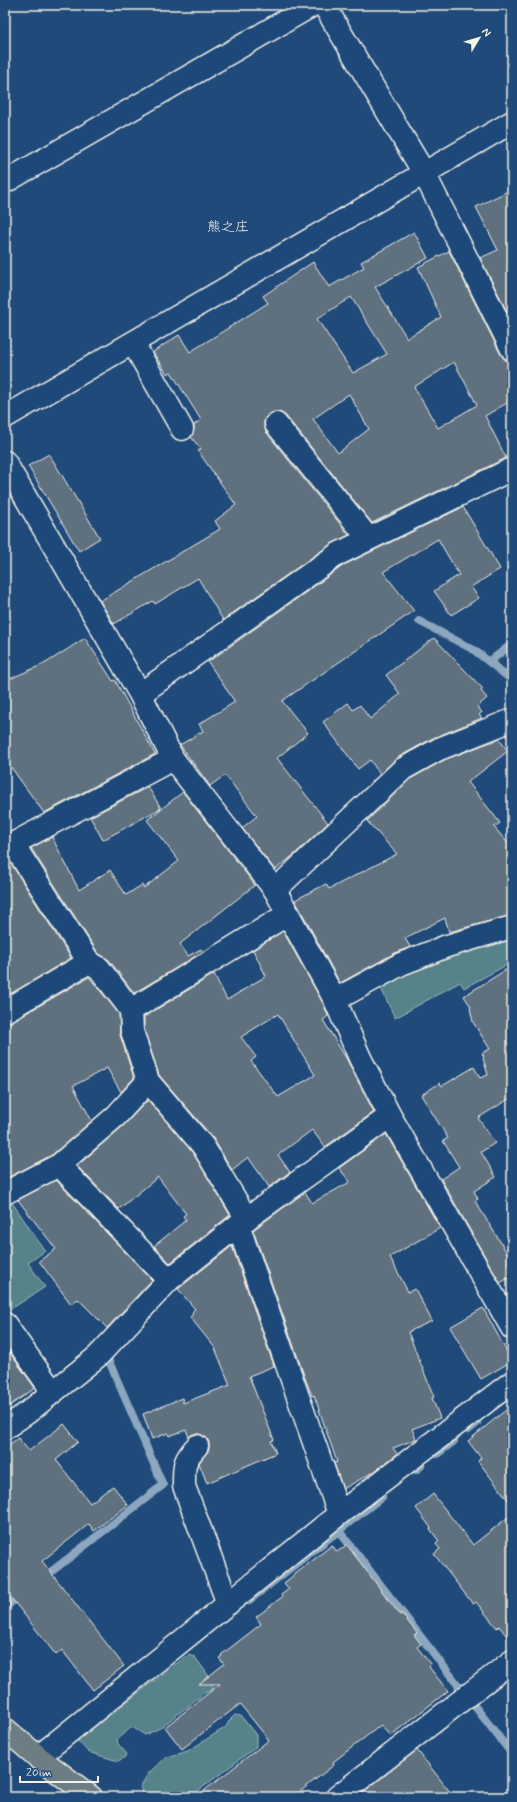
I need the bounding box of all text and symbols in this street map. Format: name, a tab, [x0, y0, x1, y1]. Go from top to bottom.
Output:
north arrow	[459, 18, 499, 58]
text: N	[478, 25, 494, 40]
district label: 熊之庄	[207, 218, 249, 236]
scale bar	[20, 1758, 98, 1784]
text: 20 m	[26, 1765, 52, 1781]

